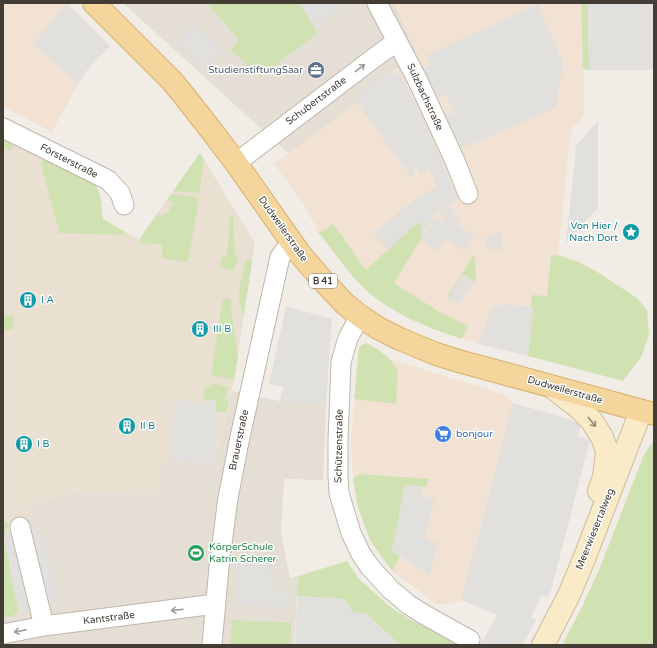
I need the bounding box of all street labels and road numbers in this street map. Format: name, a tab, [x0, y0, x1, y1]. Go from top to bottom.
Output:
street label: Sulzbachstraße	[404, 61, 446, 133]
street label: Schubertstraße	[283, 74, 349, 128]
street label: Försterstraße	[38, 141, 100, 181]
street label: Dudweilerstraße	[256, 194, 310, 264]
road number: B 41	[309, 274, 337, 288]
street label: Dudweilerstraße	[526, 374, 604, 407]
street label: Brauerstraße	[227, 408, 251, 471]
street label: Schützenstraße	[332, 409, 346, 483]
street label: Meerwiesertalweg	[573, 487, 617, 571]
street label: Kantstraße	[83, 609, 136, 627]

